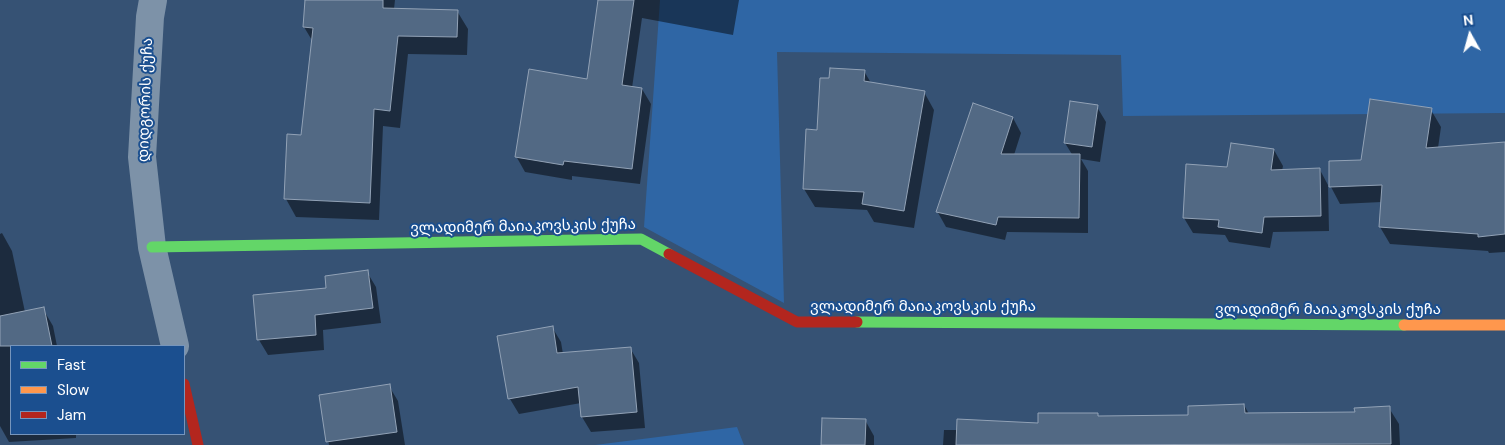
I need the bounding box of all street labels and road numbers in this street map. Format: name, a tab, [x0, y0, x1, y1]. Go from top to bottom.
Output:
street label: დიდგორის ქუჩა	[135, 38, 157, 162]
street label: ვლადიმერ მაიაკოვსკის ქუჩა	[410, 216, 636, 238]
street label: ვლადიმერ მაიაკოვსკის ქუჩა	[810, 298, 1036, 316]
street label: ვლადიმერ მაიაკოვსკის ქუჩა	[1215, 301, 1441, 319]

